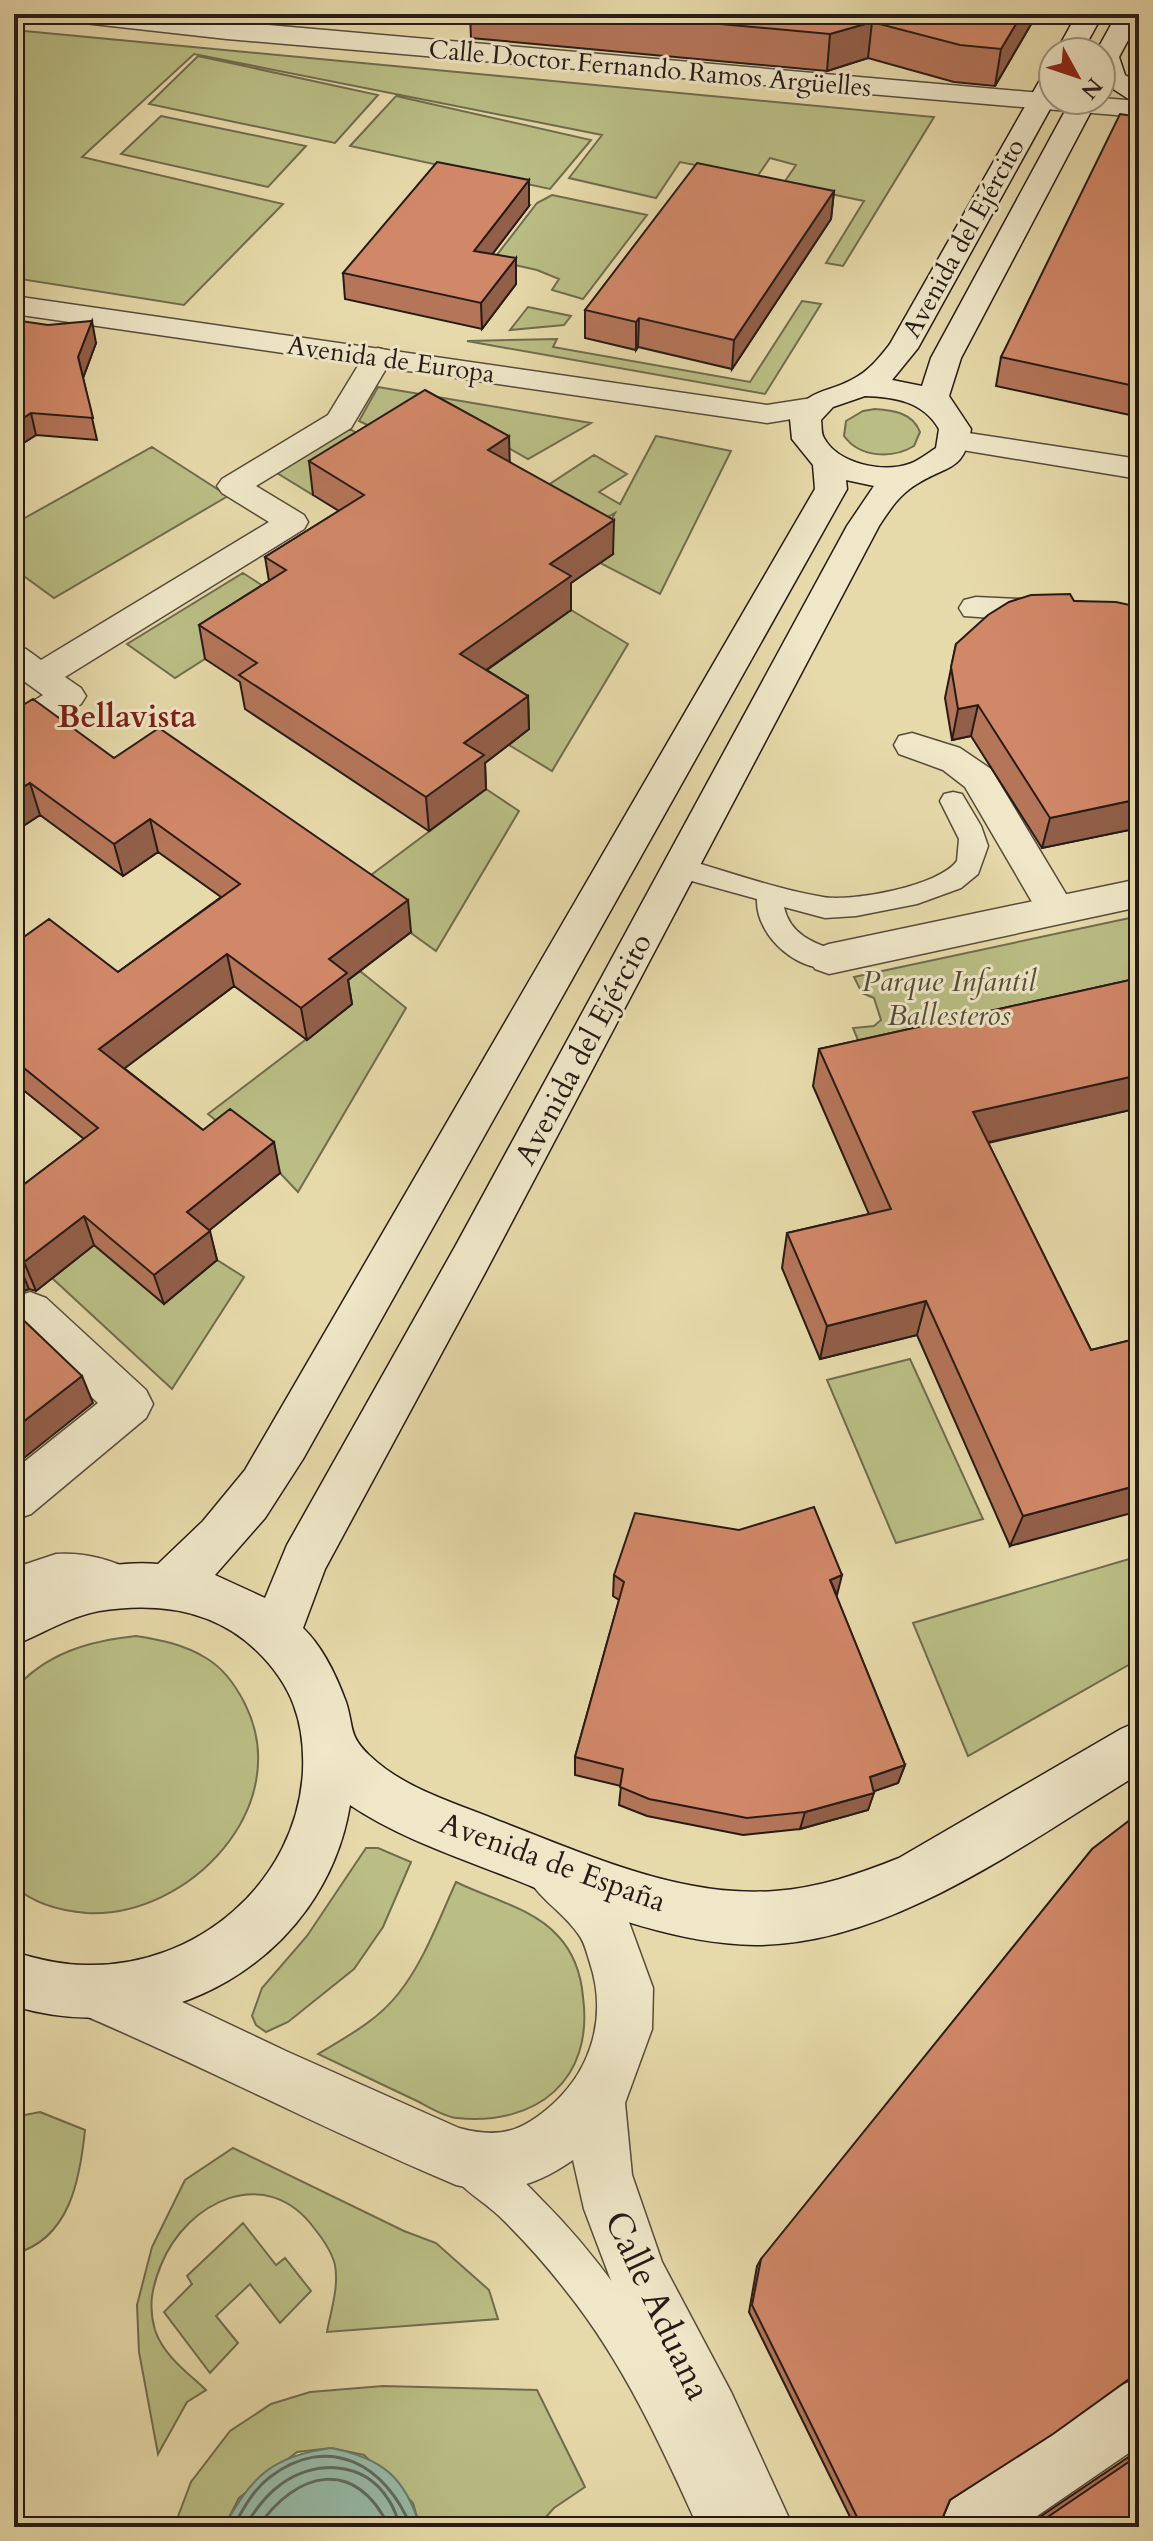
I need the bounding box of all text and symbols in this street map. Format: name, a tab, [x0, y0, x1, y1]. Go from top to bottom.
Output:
street label: Calle Doctor Fernando Ramos Argüelles	[427, 32, 873, 105]
north arrow	[1037, 36, 1117, 116]
text: N	[1074, 71, 1109, 105]
street label: Avenida del Ejército	[894, 132, 1033, 344]
street label: Avenida de Europa	[285, 328, 497, 391]
district label: Bellavista	[57, 695, 197, 739]
street label: Avenida del Ejército	[505, 926, 662, 1172]
park label: Parque Infantil Ballesteros	[862, 961, 1037, 1036]
street label: Avenida de España	[434, 1803, 672, 1922]
street label: Calle Aduana	[592, 2203, 723, 2409]

